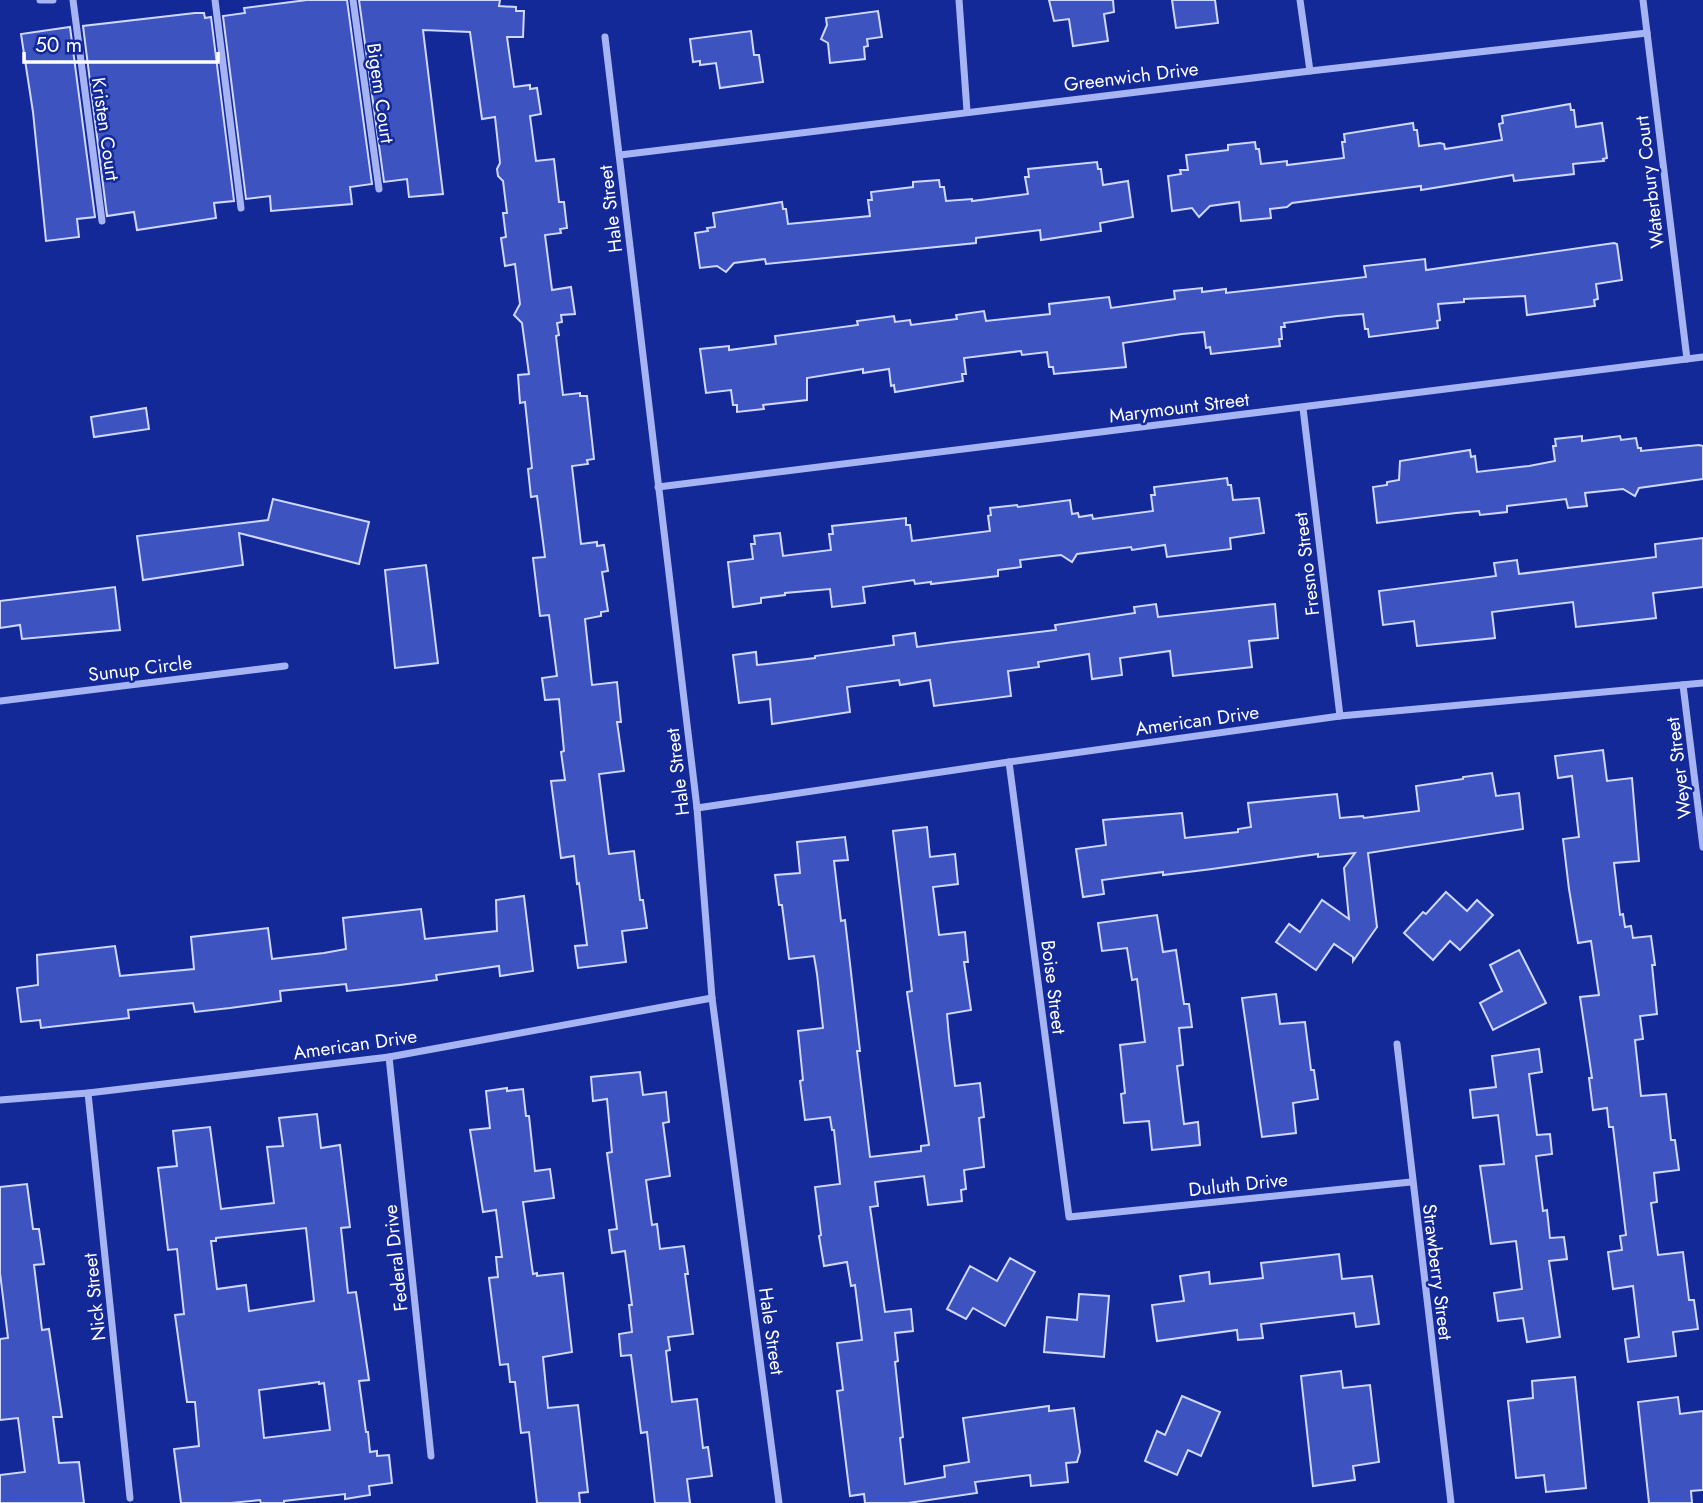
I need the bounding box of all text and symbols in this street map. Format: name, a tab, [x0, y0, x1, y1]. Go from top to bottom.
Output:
scale bar	[24, 21, 219, 65]
text: 50 m	[35, 30, 82, 60]
street label: Bigem Court	[360, 41, 401, 145]
street label: Greenwich Drive	[1062, 55, 1200, 98]
street label: Kristen Court	[85, 76, 126, 183]
street label: Waterbury Court	[1628, 114, 1671, 250]
street label: Hale Street	[592, 163, 629, 254]
street label: Marymount Street	[1108, 385, 1251, 429]
street label: Fresno Street	[1287, 510, 1326, 617]
street label: Sunup Circle	[87, 649, 194, 688]
street label: American Drive	[1133, 698, 1261, 743]
street label: Weyer Street	[1659, 715, 1698, 820]
street label: Hale Street	[659, 726, 696, 817]
street label: Boise Street	[1034, 939, 1073, 1036]
street label: American Drive	[291, 1022, 419, 1067]
street label: Duluth Drive	[1187, 1166, 1289, 1203]
street label: Strawberry Street	[1416, 1202, 1459, 1342]
street label: Federal Drive	[376, 1203, 415, 1313]
street label: Nick Street	[76, 1251, 113, 1342]
street label: Hale Street	[752, 1286, 791, 1377]

